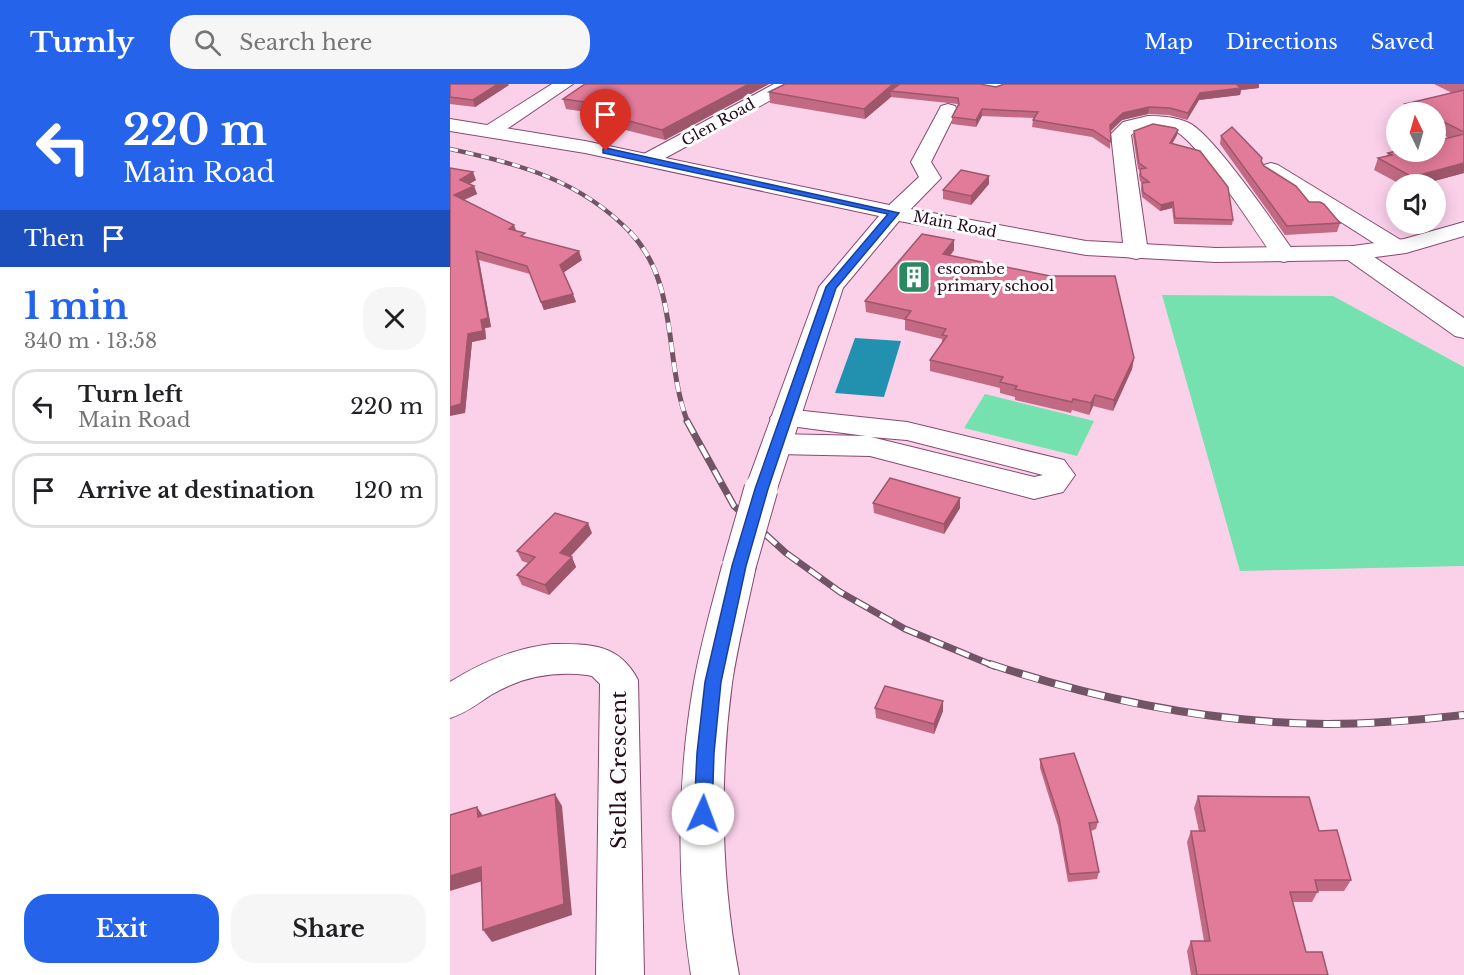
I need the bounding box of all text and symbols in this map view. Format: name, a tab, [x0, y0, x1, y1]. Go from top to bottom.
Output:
search box	[170, 15, 590, 69]
text: Turnly	[30, 25, 134, 60]
icon: search	[191, 26, 224, 59]
text: Search here	[239, 29, 372, 56]
text: Map	[1144, 29, 1193, 55]
text: Directions	[1226, 29, 1338, 55]
text: Saved	[1371, 29, 1434, 55]
pin	[580, 89, 631, 151]
street label: Glen Road	[678, 94, 758, 150]
icon: arrive	[589, 98, 622, 131]
north arrow	[1386, 102, 1446, 162]
map controls	[1386, 102, 1446, 234]
text: 220 m	[123, 104, 267, 156]
icon: left	[24, 108, 102, 186]
text: Main Road	[123, 156, 275, 189]
button: sound	[1386, 174, 1446, 234]
street label: Main Road	[912, 207, 998, 241]
icon: arrive	[97, 222, 130, 255]
text: Then	[24, 225, 85, 252]
building icon: escombe primary school	[896, 259, 932, 295]
place label: escombe primary school	[937, 259, 1054, 295]
text: 1 min	[24, 284, 128, 329]
button: close	[363, 287, 426, 350]
text: 340 m · 13:58	[24, 329, 157, 353]
text: Turn left	[78, 381, 183, 408]
icon: left	[27, 390, 60, 423]
text: 220 m	[350, 393, 423, 420]
text: Main Road	[78, 408, 190, 432]
icon: arrive	[27, 474, 60, 507]
text: Arrive at destination	[78, 477, 315, 504]
text: 120 m	[354, 477, 423, 504]
street label: Stella Crescent	[606, 691, 632, 849]
position arrow	[671, 782, 735, 846]
button: Exit	[24, 894, 219, 963]
button: Share	[231, 894, 426, 963]

